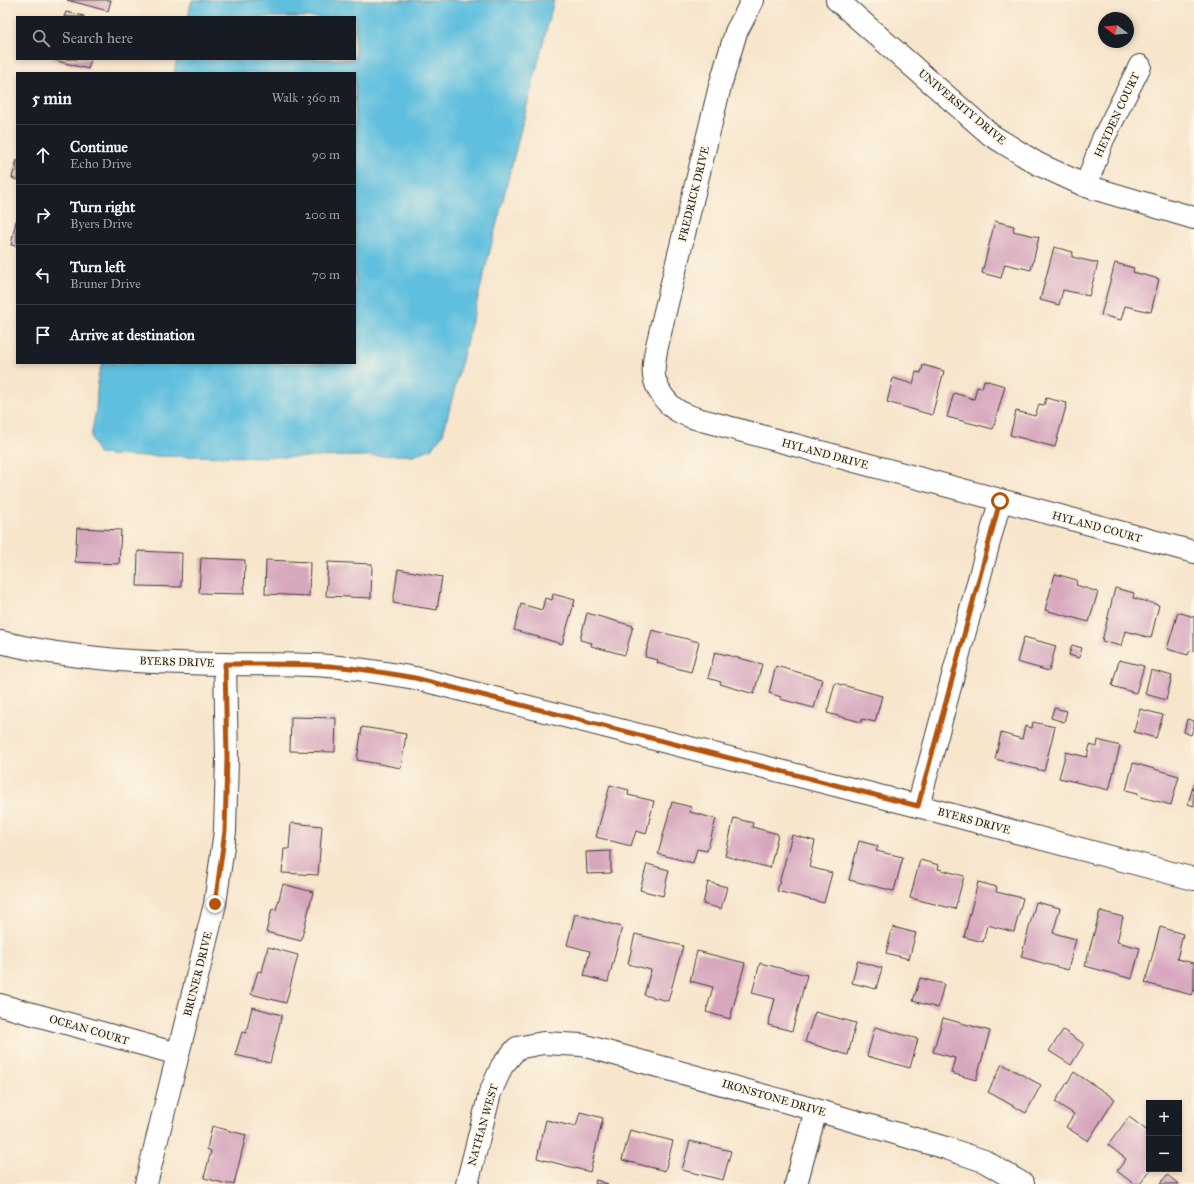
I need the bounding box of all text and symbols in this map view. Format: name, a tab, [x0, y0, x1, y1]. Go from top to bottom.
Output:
north arrow	[1098, 12, 1134, 48]
search box	[16, 16, 356, 60]
icon: search	[30, 27, 52, 49]
text: Search here	[62, 29, 133, 47]
street label: UNIVERSITY DRIVE	[916, 67, 1009, 148]
street label: HEYDEN COURT	[1092, 70, 1143, 159]
text: 5 min	[32, 88, 72, 109]
text: Walk · 360 m	[272, 90, 340, 106]
text: Continue	[70, 138, 128, 156]
icon: ahead	[32, 144, 54, 166]
street label: FREDRICK DRIVE	[676, 145, 712, 243]
text: 90 m	[312, 147, 340, 163]
text: Echo Drive	[70, 156, 131, 172]
text: Turn right	[70, 198, 135, 216]
icon: right	[32, 204, 54, 226]
text: 200 m	[305, 207, 340, 223]
text: Byers Drive	[70, 216, 132, 232]
text: Turn left	[70, 258, 126, 276]
icon: left	[32, 264, 54, 286]
text: 70 m	[312, 267, 340, 283]
text: Bruner Drive	[70, 276, 141, 292]
icon: arrive	[32, 324, 54, 346]
text: Arrive at destination	[70, 326, 195, 344]
street label: HYLAND DRIVE	[780, 436, 870, 472]
route start	[991, 492, 1009, 510]
street label: HYLAND COURT	[1051, 509, 1144, 545]
street label: BYERS DRIVE	[139, 654, 215, 670]
street label: BYERS DRIVE	[936, 805, 1012, 837]
route end	[206, 895, 224, 913]
street label: BRUNER DRIVE	[181, 930, 215, 1018]
street label: OCEAN COURT	[48, 1012, 131, 1048]
street label: IRONSTONE DRIVE	[720, 1077, 828, 1119]
street label: NATHAN WEST	[465, 1082, 501, 1168]
map controls	[1146, 1100, 1182, 1172]
button: +	[1146, 1100, 1182, 1136]
button: −	[1146, 1136, 1182, 1172]

